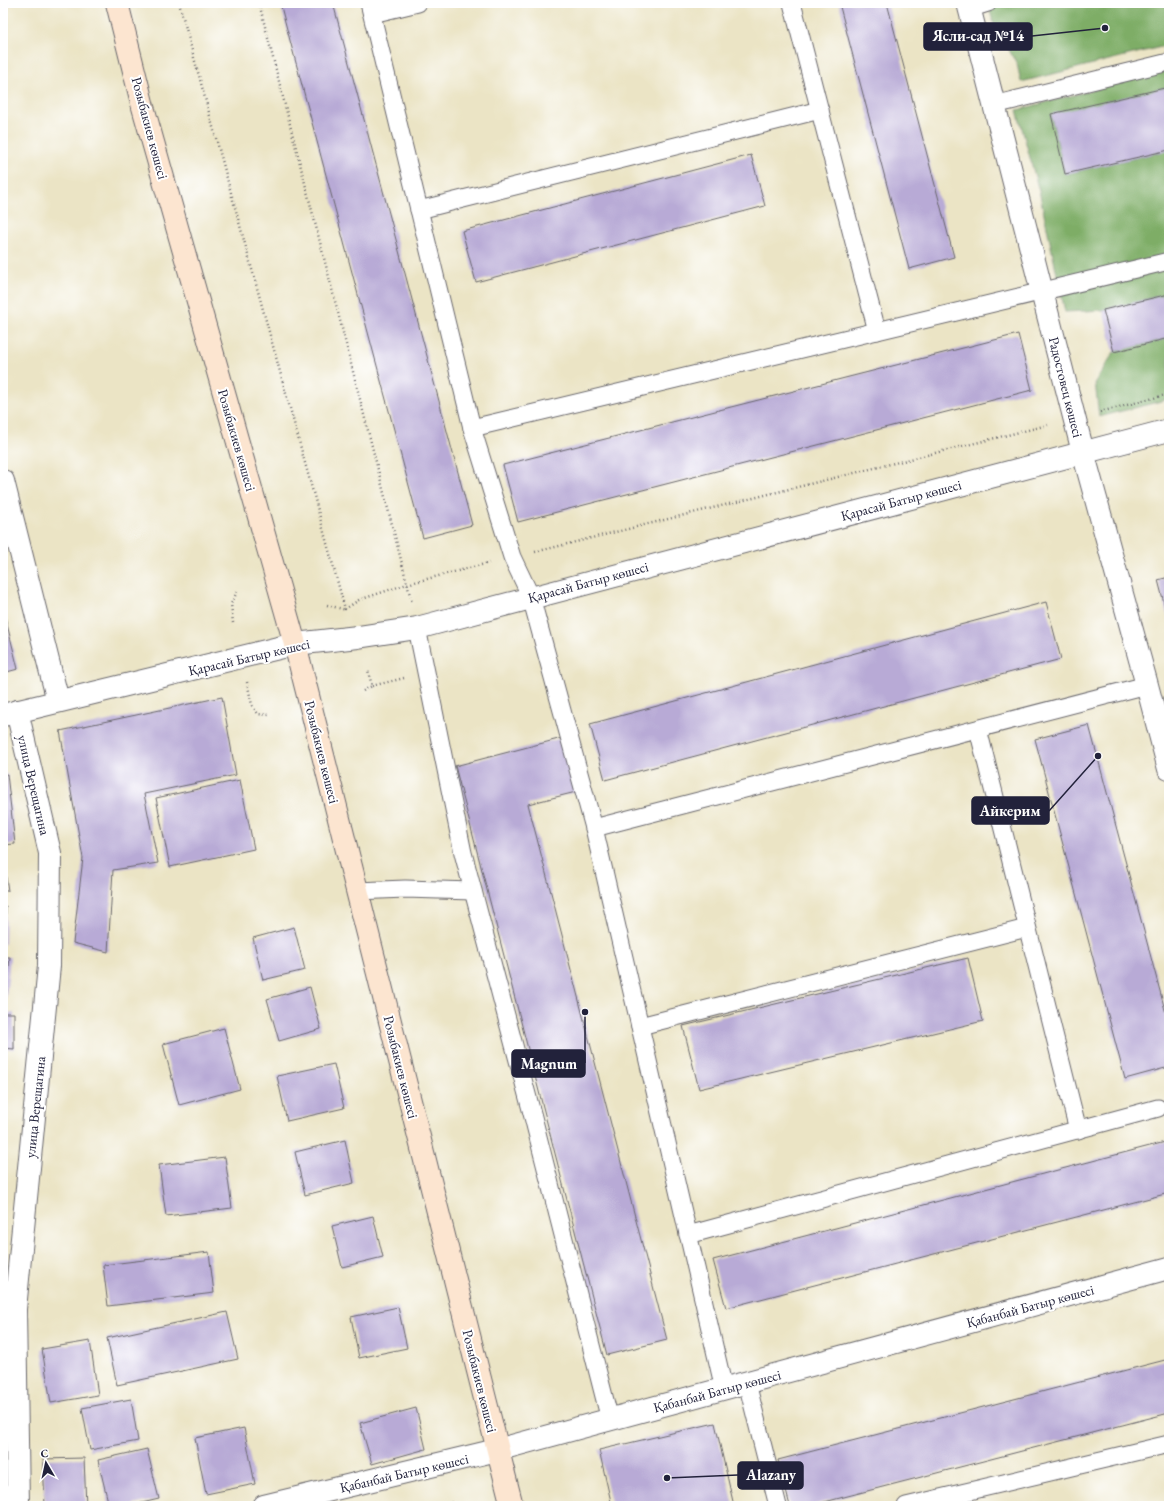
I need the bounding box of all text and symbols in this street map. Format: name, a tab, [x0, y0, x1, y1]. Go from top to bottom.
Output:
callout: Ясли-сад №14	[924, 23, 1032, 50]
text: Ясли-сад №14	[931, 26, 1025, 45]
street label: Розыбакиев көшесі	[128, 75, 172, 182]
street label: Радостовец көшесі	[1045, 335, 1087, 440]
street label: Розыбакиев көшесі	[214, 387, 260, 494]
street label: Қарасай Батыр көшесі	[839, 475, 964, 525]
street label: Қарасай Батыр көшесі	[526, 557, 651, 607]
street label: Қарасай Батыр көшесі	[186, 634, 312, 680]
street label: Розыбакиев көшесі	[301, 699, 344, 806]
street label: улица Верещагина	[14, 733, 54, 837]
callout: Айкерим	[972, 797, 1049, 824]
text: Айкерим	[978, 801, 1041, 820]
street label: Розыбакиев көшесі	[380, 1014, 423, 1121]
callout: Magnum	[512, 1050, 585, 1077]
text: Magnum	[521, 1054, 577, 1073]
street label: улица Верещагина	[21, 1055, 49, 1159]
street label: Қабанбай Батыр көшесі	[964, 1280, 1096, 1332]
street label: Розыбакиев көшесі	[459, 1328, 502, 1435]
street label: Қабанбай Батыр көшесі	[651, 1365, 783, 1417]
north arrow	[26, 1443, 66, 1483]
text: С	[39, 1446, 50, 1461]
street label: Қабанбай Батыр көшесі	[338, 1449, 471, 1497]
callout: Alazany	[738, 1462, 803, 1489]
text: Alazany	[745, 1465, 797, 1484]

